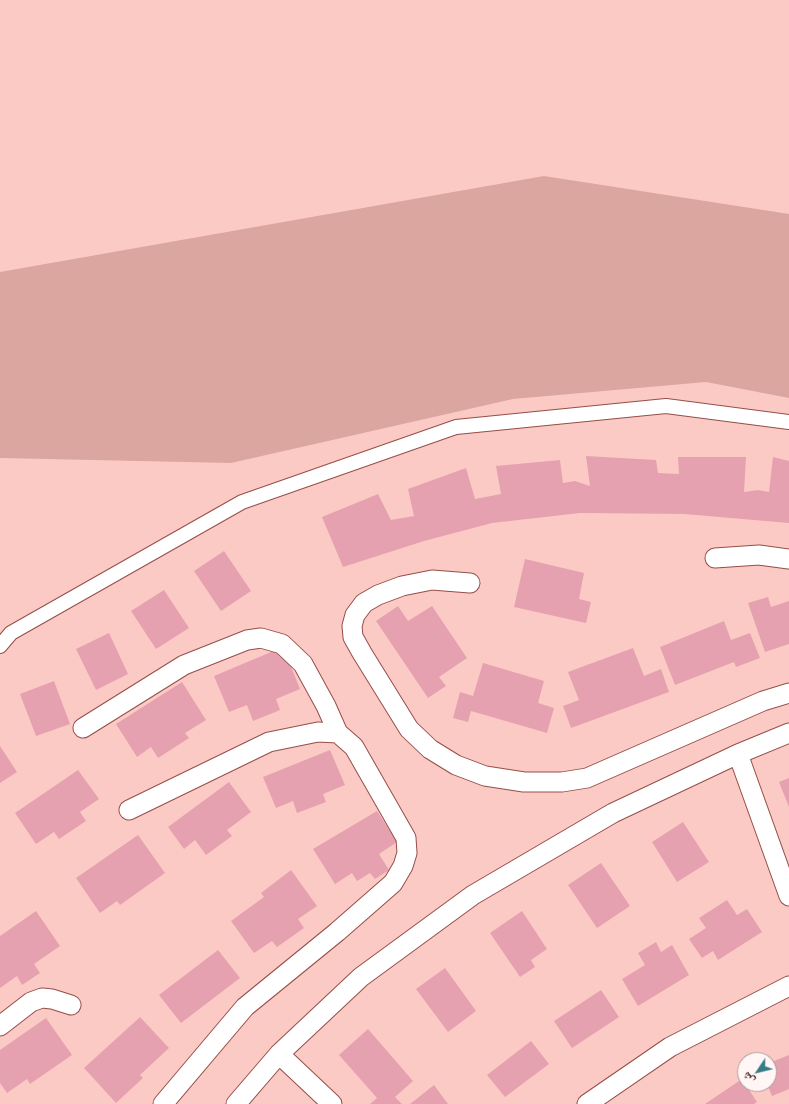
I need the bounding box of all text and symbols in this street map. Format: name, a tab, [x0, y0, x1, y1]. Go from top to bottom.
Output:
north arrow	[737, 1052, 777, 1092]
text: ش	[740, 1070, 756, 1087]

